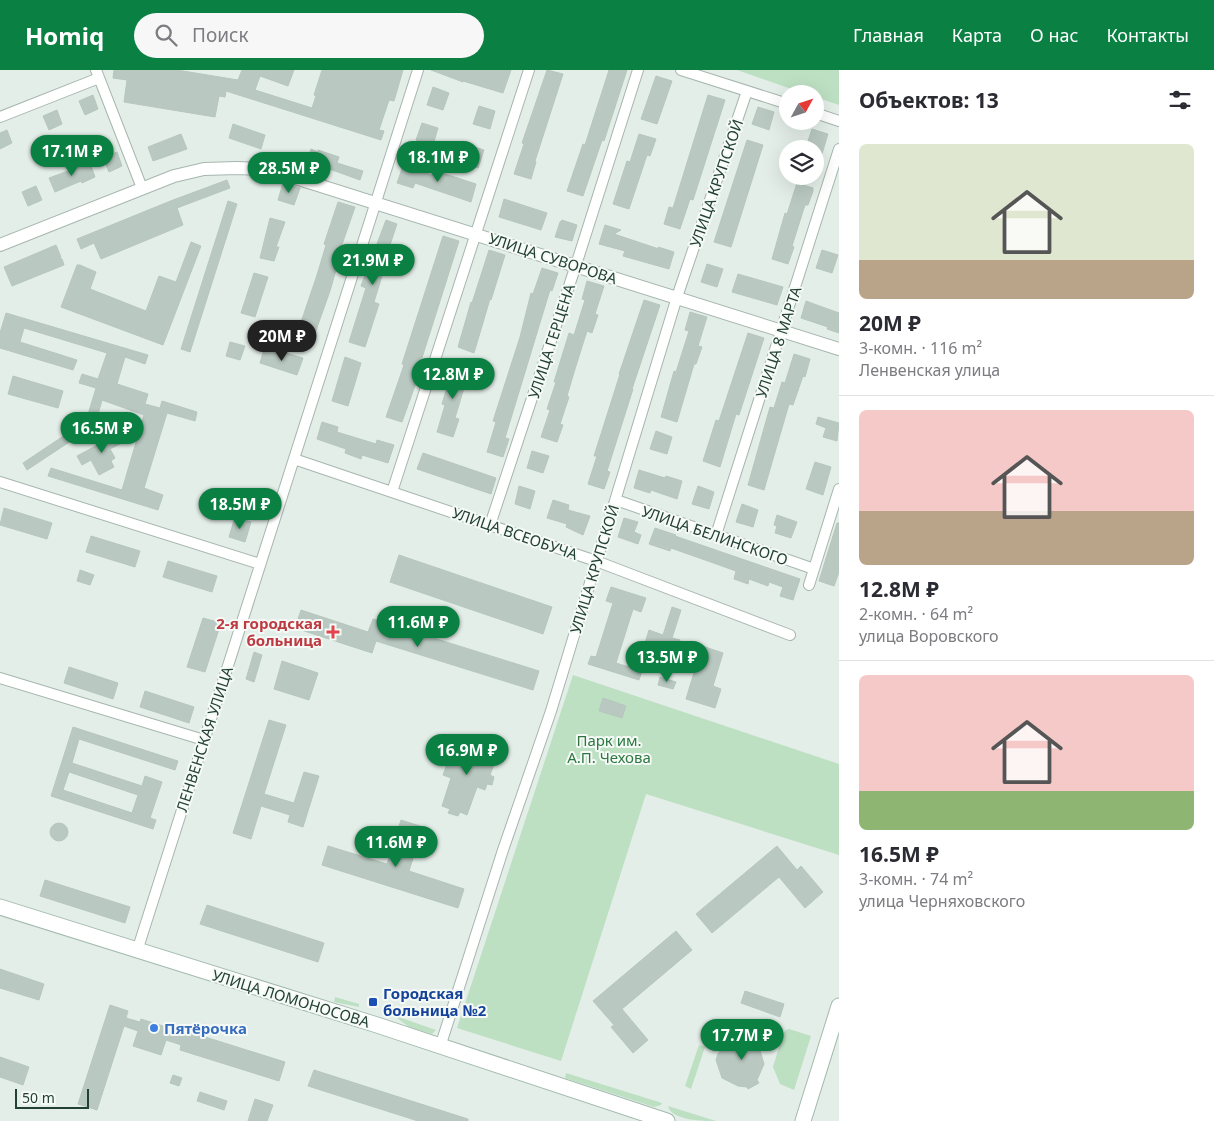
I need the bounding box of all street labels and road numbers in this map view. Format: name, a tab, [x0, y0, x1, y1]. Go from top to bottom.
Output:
street label: УЛИЦА КРУПСКОЙ	[685, 116, 747, 250]
street label: УЛИЦА СУВОРОВА	[486, 228, 620, 288]
street label: УЛИЦА ГЕРЦЕНА	[523, 281, 579, 401]
street label: УЛИЦА 8 МАРТА	[751, 283, 806, 400]
street label: УЛИЦА БЕЛИНСКОГО	[639, 501, 791, 569]
street label: УЛИЦА ВСЕОБУЧА	[450, 502, 581, 564]
street label: УЛИЦА КРУПСКОЙ	[565, 502, 623, 636]
street label: ЛЕНВЕНСКАЯ УЛИЦА	[171, 663, 237, 814]
street label: УЛИЦА ЛОМОНОСОВА	[210, 964, 373, 1032]

